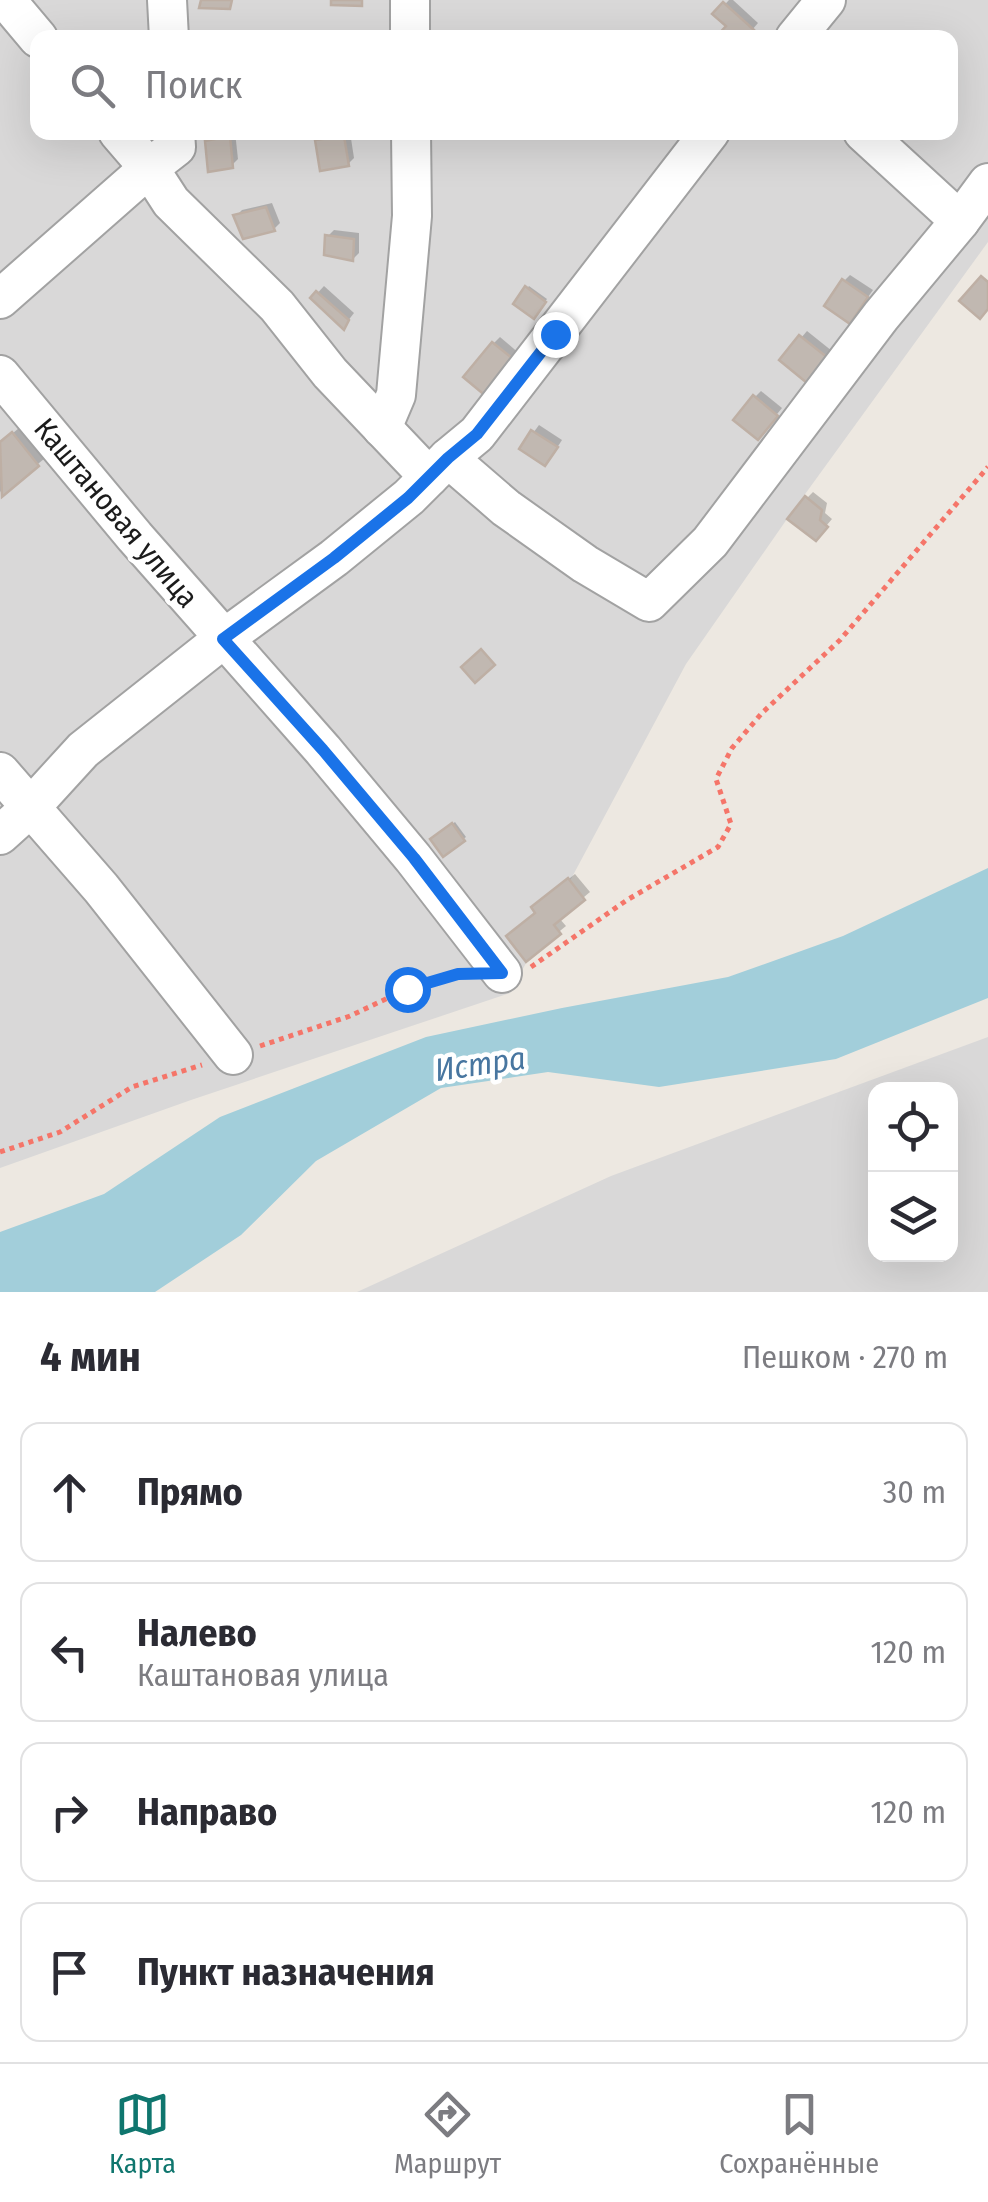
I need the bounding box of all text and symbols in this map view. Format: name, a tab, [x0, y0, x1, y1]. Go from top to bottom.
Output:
search box	[30, 30, 958, 140]
icon: search	[65, 58, 120, 113]
text: Поиск	[145, 62, 242, 108]
route end	[533, 312, 579, 358]
street label: Каштановая улица	[26, 411, 206, 615]
route start	[385, 967, 431, 1013]
water label: Истра	[432, 1039, 528, 1089]
map controls	[868, 1082, 958, 1262]
button: locate	[868, 1082, 958, 1172]
button: layers	[868, 1172, 958, 1262]
text: 4 мин	[40, 1332, 141, 1382]
text: Пешком · 270 m	[742, 1338, 948, 1376]
icon: ahead	[42, 1465, 97, 1520]
text: Прямо	[137, 1469, 243, 1515]
text: 30 m	[883, 1473, 946, 1511]
text: Налево	[137, 1610, 257, 1656]
icon: left	[42, 1625, 97, 1680]
text: 120 m	[871, 1633, 946, 1671]
text: Каштановая улица	[137, 1656, 389, 1694]
icon: right	[42, 1785, 97, 1840]
text: Направо	[137, 1789, 277, 1835]
text: 120 m	[871, 1793, 946, 1831]
icon: arrive	[42, 1945, 97, 2000]
text: Пункт назначения	[137, 1949, 435, 1995]
tab: Карта	[109, 2087, 176, 2180]
tab: Маршрут	[394, 2087, 501, 2180]
tab: Сохранённые	[719, 2087, 879, 2180]

